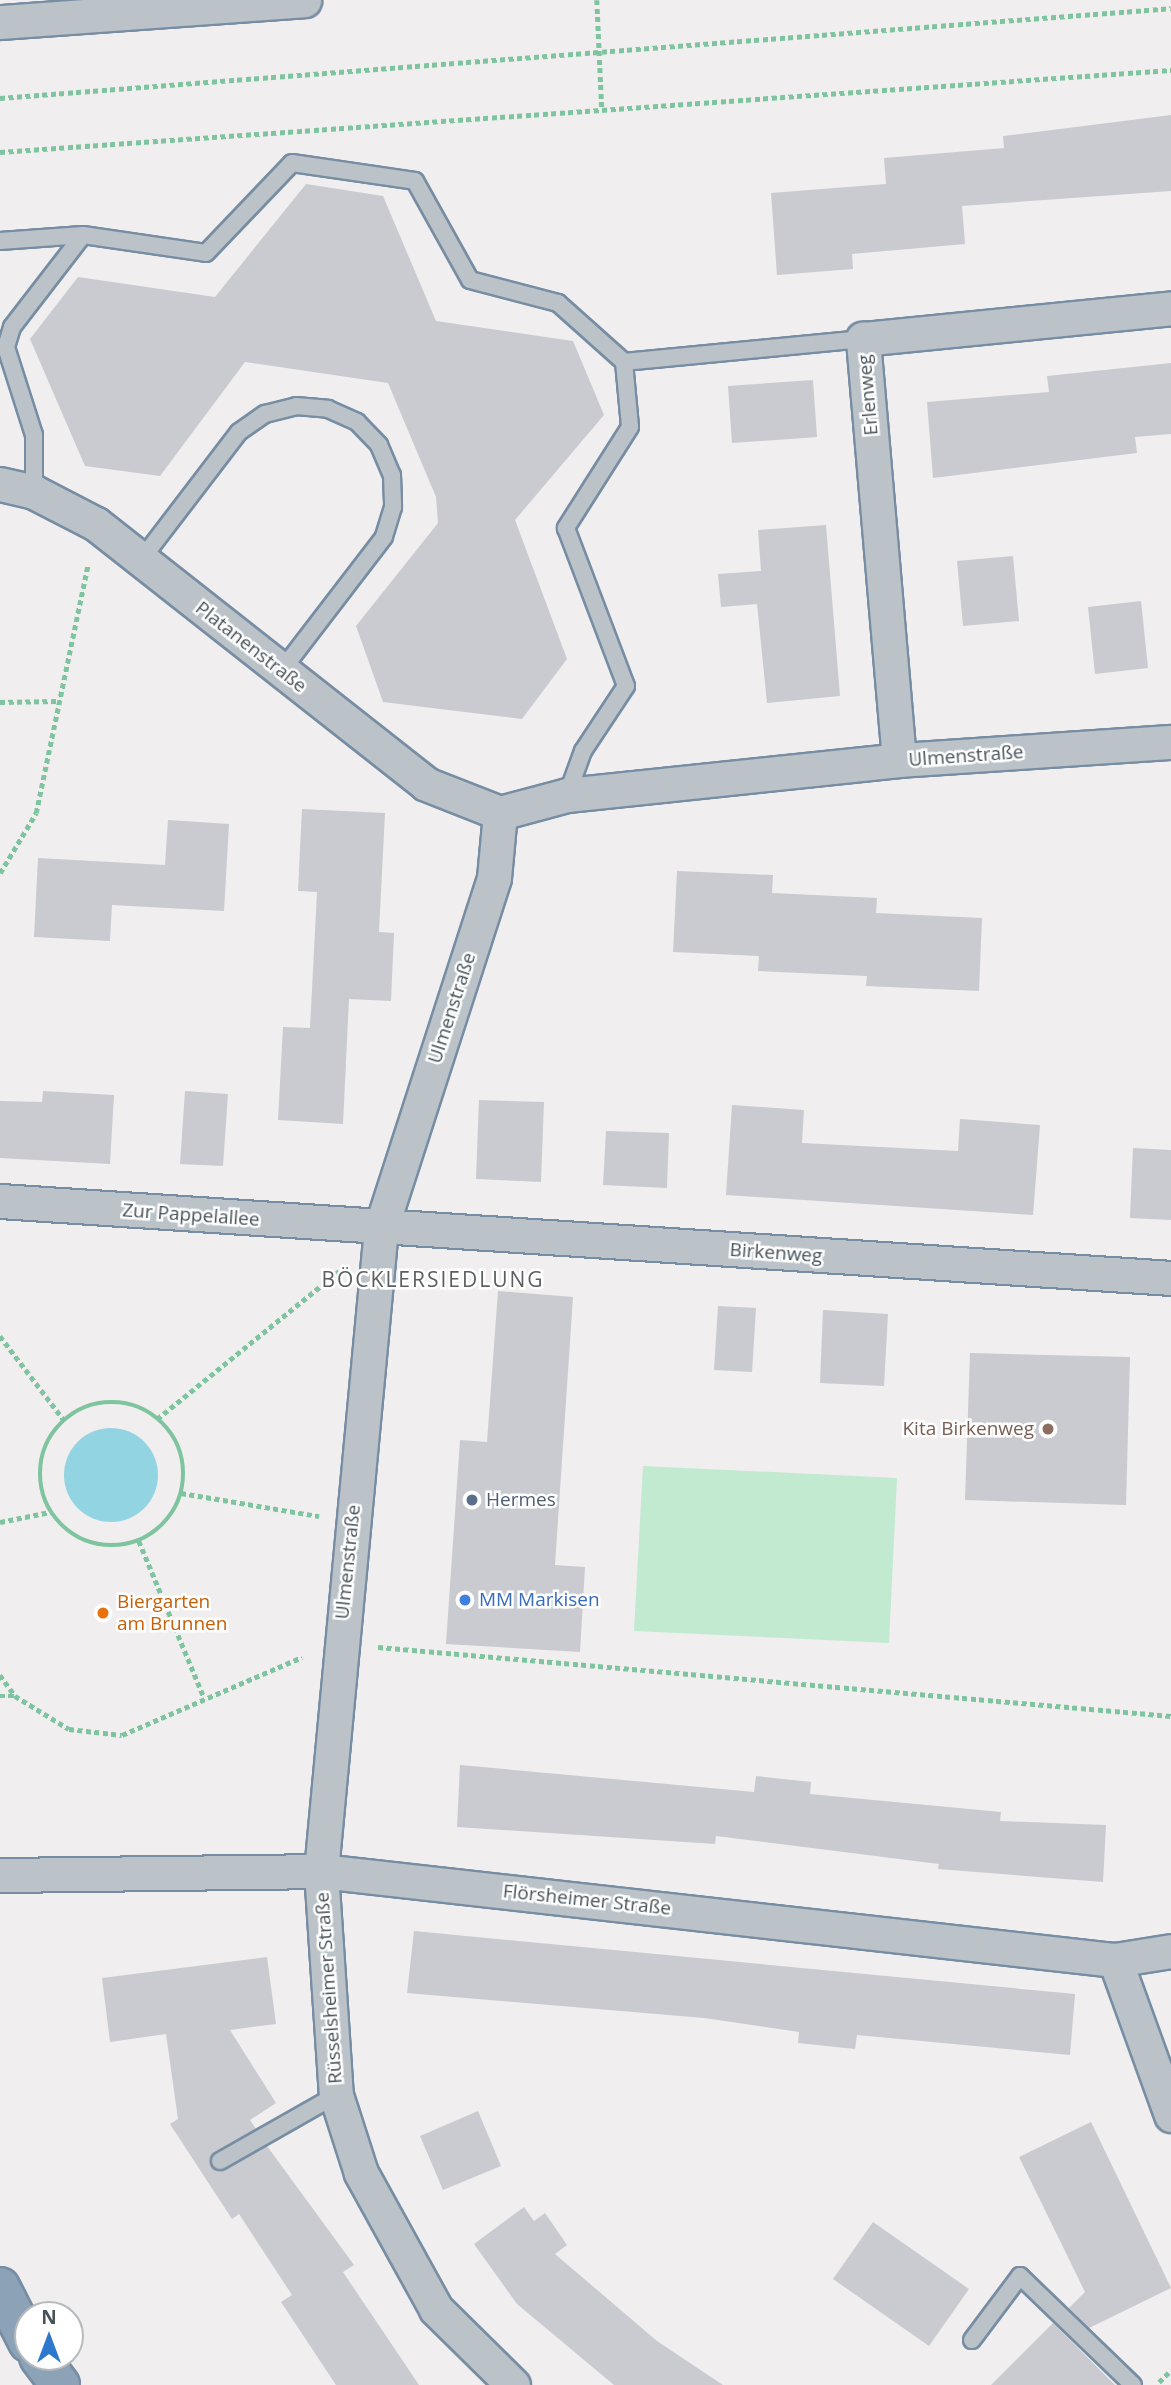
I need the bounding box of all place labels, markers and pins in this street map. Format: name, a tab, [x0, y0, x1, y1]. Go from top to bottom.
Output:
place label: Kita Birkenweg	[902, 1418, 1034, 1440]
marker: Kita Birkenweg	[1040, 1421, 1056, 1437]
place label: Hermes	[486, 1489, 556, 1511]
marker: Hermes	[464, 1492, 480, 1508]
place label: MM Markisen	[479, 1589, 600, 1611]
place label: Biergarten am Brunnen	[117, 1591, 227, 1635]
marker: MM Markisen	[457, 1592, 473, 1608]
marker: Biergarten am Brunnen	[95, 1605, 111, 1621]

